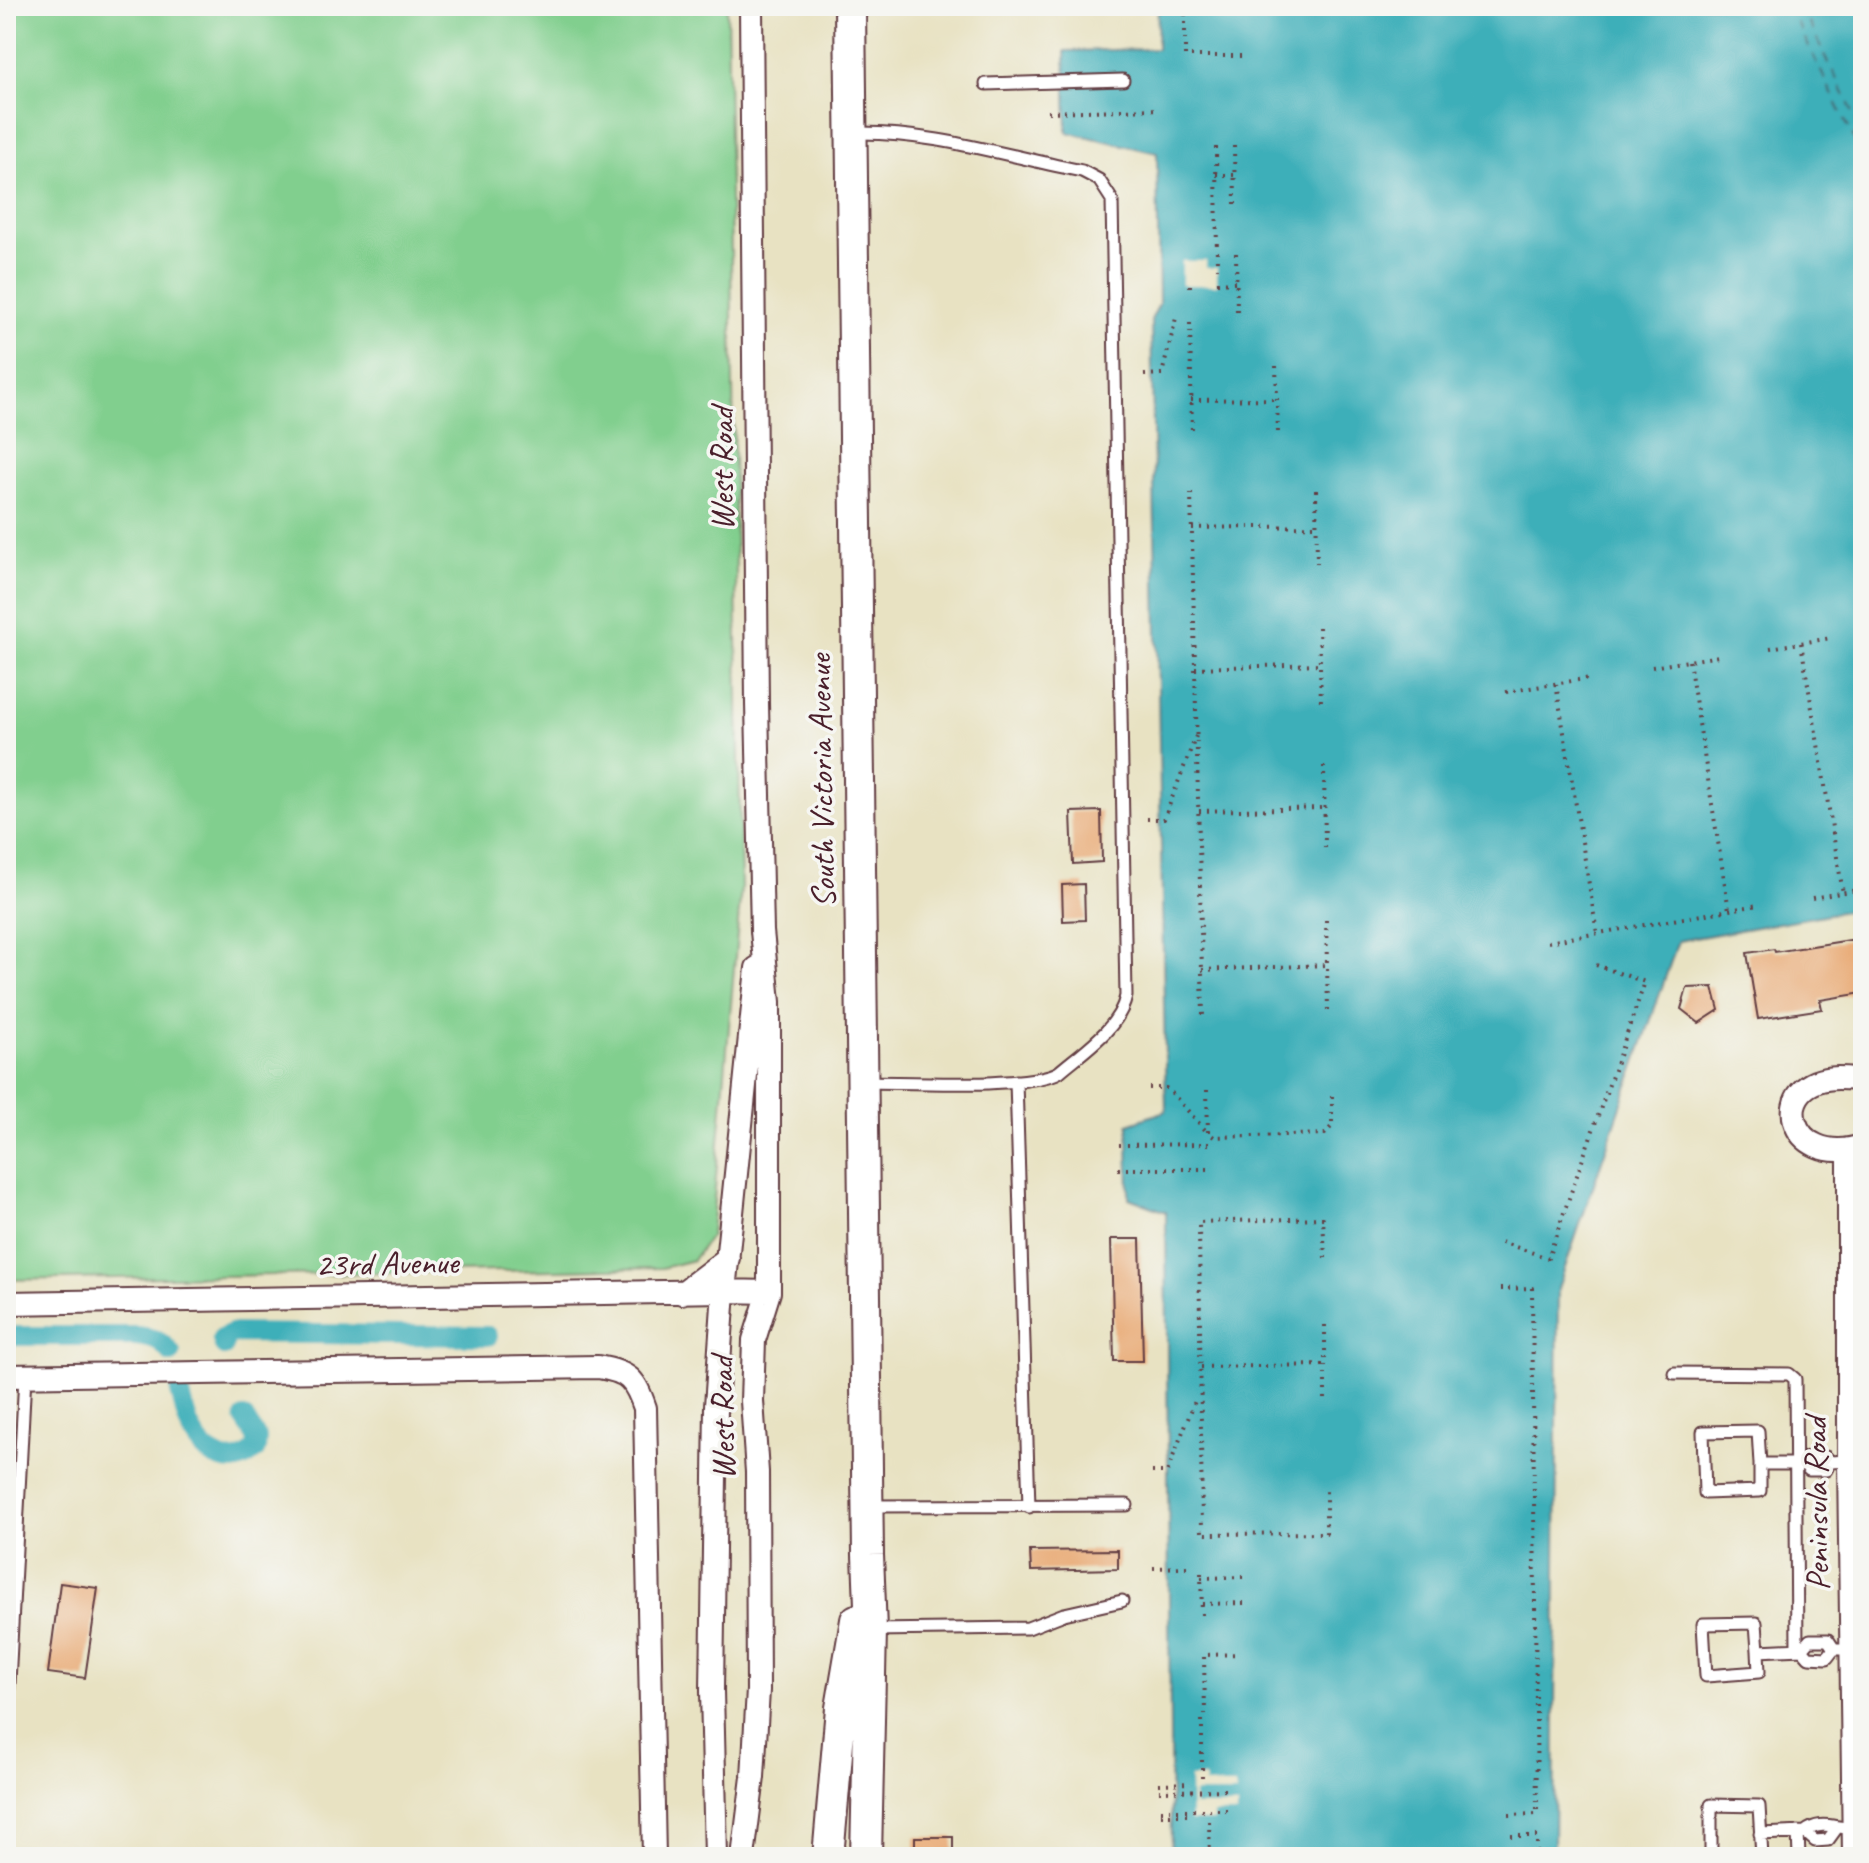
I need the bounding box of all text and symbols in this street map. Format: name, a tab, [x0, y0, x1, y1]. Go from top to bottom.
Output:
street label: West Road	[700, 403, 743, 531]
street label: South Victoria Avenue	[797, 652, 845, 908]
street label: 23rd Avenue	[315, 1240, 461, 1286]
street label: West Road	[699, 1351, 745, 1480]
street label: Peninsula Road	[1793, 1411, 1839, 1591]

